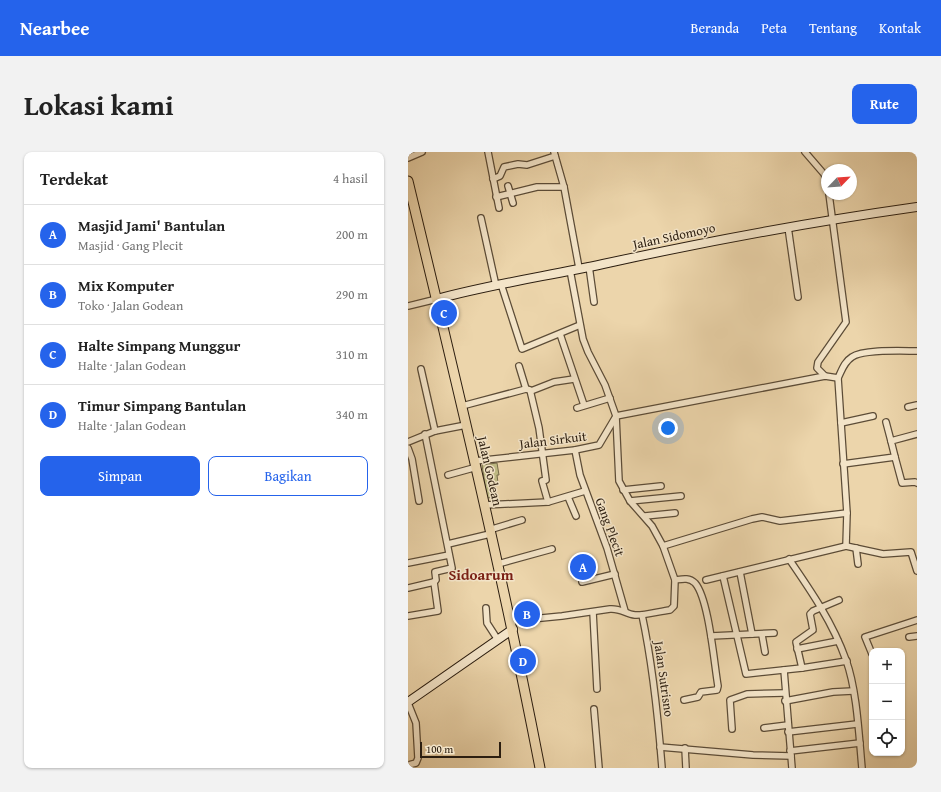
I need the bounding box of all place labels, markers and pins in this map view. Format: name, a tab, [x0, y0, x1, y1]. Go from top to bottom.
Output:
pin: C	[431, 298, 457, 328]
pin: A	[570, 552, 596, 582]
pin: B	[514, 599, 540, 629]
pin: D	[510, 646, 536, 676]

